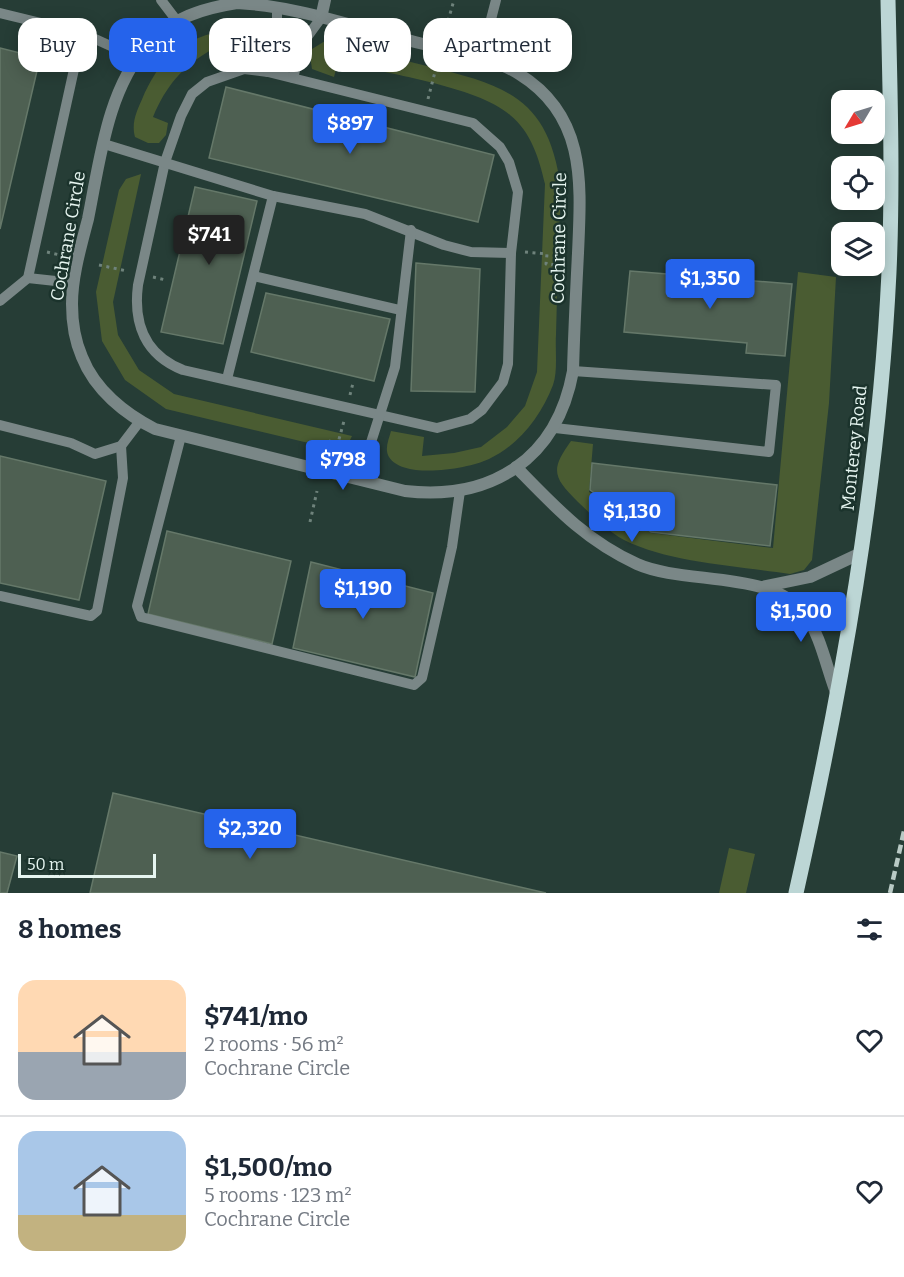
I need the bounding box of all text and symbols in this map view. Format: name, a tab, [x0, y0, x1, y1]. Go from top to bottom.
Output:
chip: Buy	[18, 18, 97, 72]
chip: Rent	[109, 18, 197, 72]
chip: Filters	[209, 18, 312, 72]
chip: New	[324, 18, 411, 72]
chip: Apartment	[423, 18, 572, 72]
north arrow	[831, 90, 885, 144]
map controls	[831, 90, 885, 276]
pin: $897	[314, 104, 386, 155]
text: $897	[327, 111, 373, 135]
button: locate	[831, 156, 885, 210]
street label: Cochrane Circle	[46, 169, 90, 303]
street label: Cochrane Circle	[547, 172, 571, 304]
pin: $741	[173, 215, 245, 266]
text: $741	[187, 222, 231, 246]
button: layers	[831, 222, 885, 276]
pin: $1,350	[661, 259, 759, 310]
text: $1,350	[680, 266, 740, 290]
street label: Monterey Road	[836, 384, 872, 512]
pin: $798	[307, 440, 379, 491]
text: $798	[320, 447, 366, 471]
pin: $1,130	[583, 492, 681, 543]
text: $1,130	[603, 499, 661, 523]
pin: $1,190	[314, 569, 412, 620]
text: $1,190	[334, 576, 392, 600]
pin: $1,500	[752, 592, 850, 643]
text: $1,500	[770, 599, 832, 623]
pin: $2,320	[201, 809, 299, 860]
text: $2,320	[218, 816, 282, 840]
scale bar	[18, 851, 156, 878]
text: 50 m	[27, 855, 64, 874]
icon: filters	[853, 913, 886, 946]
text: 8 homes	[18, 914, 122, 945]
text: $741/mo	[204, 1001, 308, 1032]
icon: home	[66, 1004, 138, 1076]
icon: heart	[853, 1024, 886, 1057]
text: 2 rooms · 56 m²	[204, 1032, 344, 1056]
text: Cochrane Circle	[204, 1056, 350, 1080]
text: $1,500/mo	[204, 1152, 332, 1183]
icon: home	[66, 1155, 138, 1227]
icon: heart	[853, 1175, 886, 1208]
text: 5 rooms · 123 m²	[204, 1183, 352, 1207]
text: Cochrane Circle	[204, 1207, 350, 1231]

